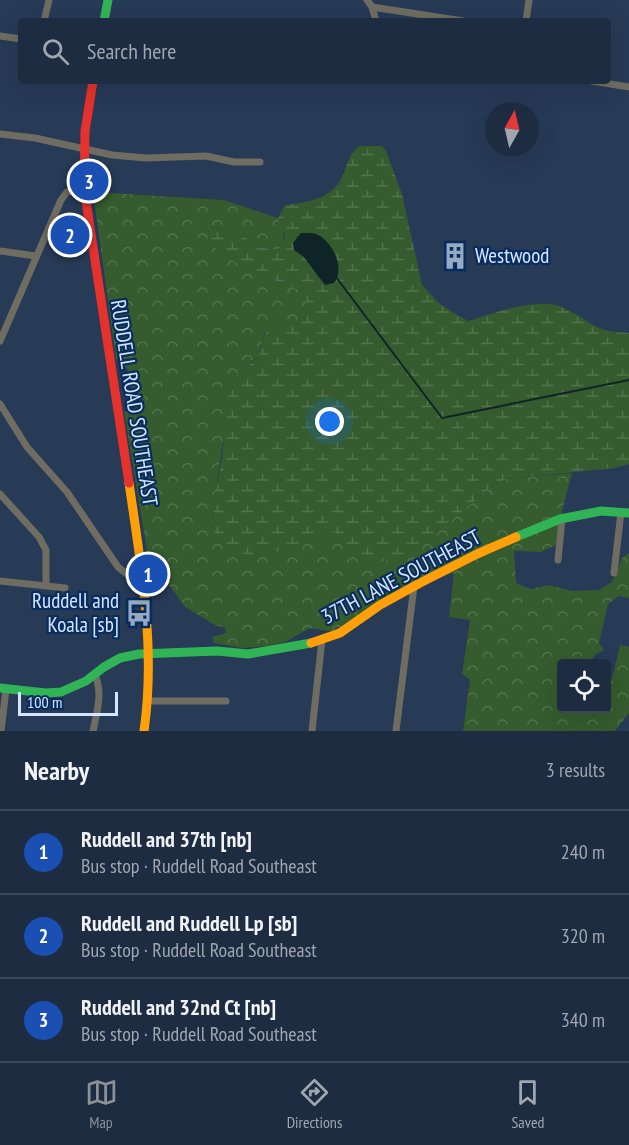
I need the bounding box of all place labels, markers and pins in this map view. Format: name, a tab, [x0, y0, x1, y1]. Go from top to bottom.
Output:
pin: 3	[70, 158, 109, 204]
pin: 2	[50, 212, 90, 258]
building icon: Westwood	[440, 241, 470, 271]
place label: Westwood	[475, 242, 549, 269]
pin: 1	[128, 552, 168, 596]
place label: Ruddell and Koala [sb]	[32, 587, 119, 638]
bus stop icon: Ruddell and Koala [sb]	[124, 598, 154, 628]

